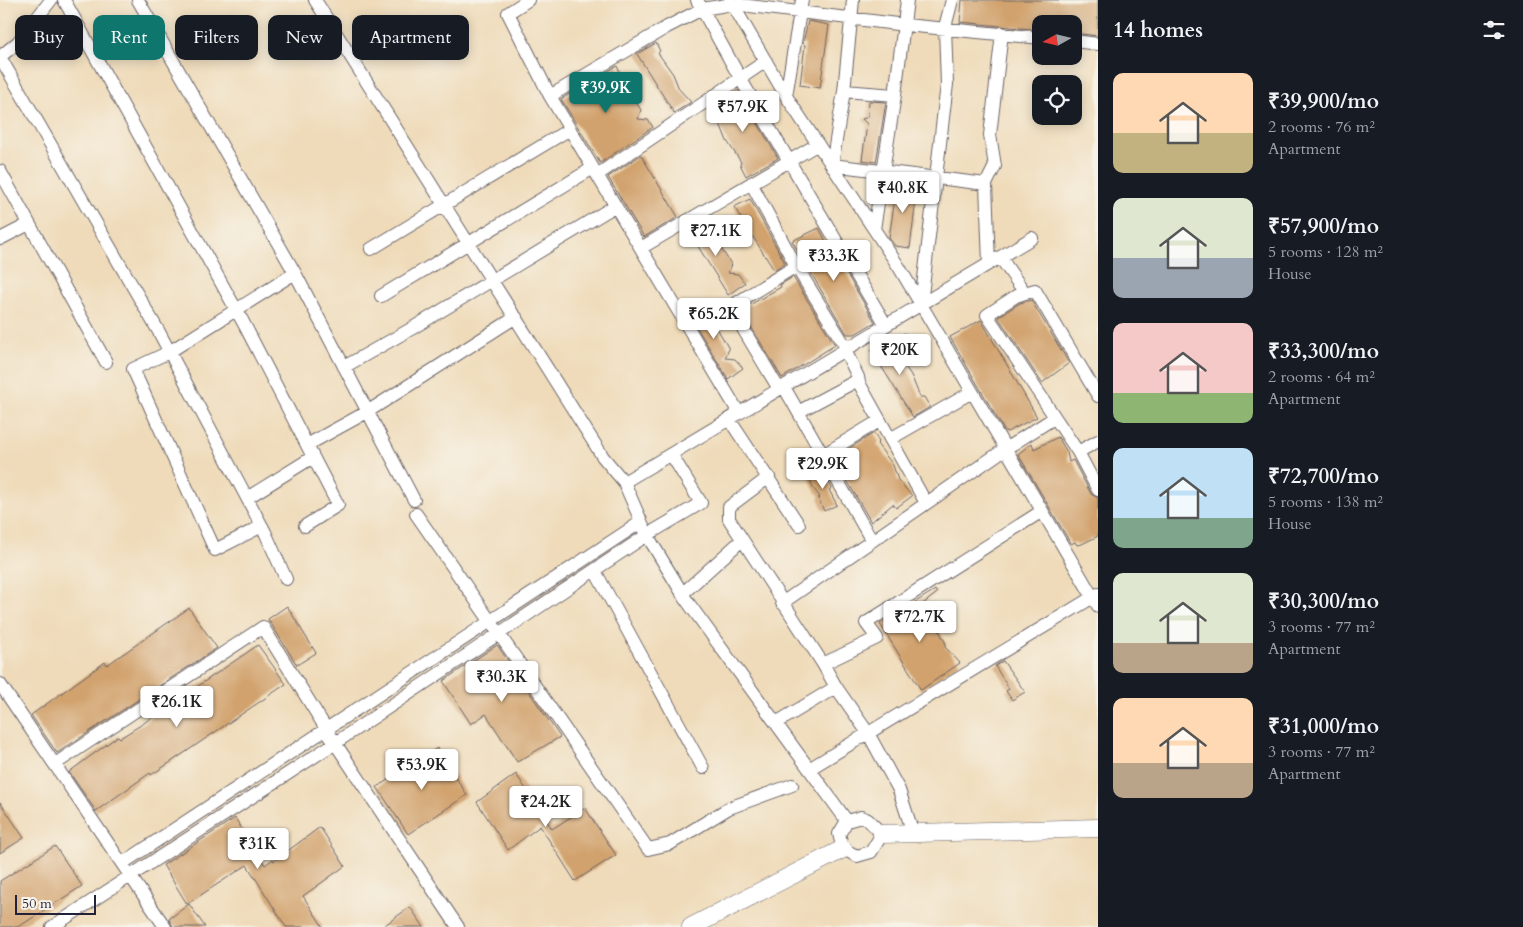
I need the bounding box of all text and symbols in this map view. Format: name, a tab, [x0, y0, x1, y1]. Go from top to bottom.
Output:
chip: Buy	[15, 15, 83, 60]
chip: Rent	[93, 15, 165, 60]
chip: Filters	[175, 15, 258, 60]
chip: New	[268, 15, 342, 60]
chip: Apartment	[352, 15, 469, 60]
north arrow	[1032, 15, 1082, 65]
map controls	[1032, 15, 1082, 125]
text: 14 homes	[1113, 16, 1203, 45]
icon: filters	[1480, 16, 1508, 44]
pin: ₹39.9K	[565, 72, 647, 114]
button: locate	[1032, 75, 1082, 125]
text: ₹39.9K	[580, 77, 632, 99]
text: ₹39,900/mo	[1268, 87, 1379, 116]
pin: ₹57.9K	[702, 90, 784, 133]
icon: home	[1153, 93, 1213, 153]
text: ₹57.9K	[717, 96, 769, 118]
text: 2 rooms · 76 m²	[1268, 116, 1375, 138]
text: Apartment	[1268, 138, 1341, 160]
pin: ₹40.8K	[862, 172, 944, 214]
text: ₹40.8K	[877, 177, 929, 199]
text: ₹57,900/mo	[1268, 212, 1379, 241]
pin: ₹27.1K	[675, 214, 757, 257]
icon: home	[1153, 218, 1213, 278]
text: ₹27.1K	[690, 220, 742, 242]
pin: ₹33.3K	[793, 240, 875, 282]
text: 5 rooms · 128 m²	[1268, 241, 1383, 263]
text: ₹33.3K	[808, 245, 860, 267]
text: House	[1268, 263, 1311, 285]
pin: ₹65.2K	[673, 298, 755, 340]
text: ₹65.2K	[688, 303, 740, 325]
pin: ₹20K	[870, 334, 930, 376]
text: ₹33,300/mo	[1268, 337, 1379, 366]
text: ₹20K	[881, 339, 919, 361]
icon: home	[1153, 343, 1213, 403]
text: 2 rooms · 64 m²	[1268, 366, 1375, 388]
text: Apartment	[1268, 388, 1341, 410]
pin: ₹29.9K	[782, 448, 864, 490]
text: ₹29.9K	[797, 453, 849, 475]
text: ₹72,700/mo	[1268, 462, 1379, 491]
icon: home	[1153, 468, 1213, 528]
text: 5 rooms · 138 m²	[1268, 491, 1383, 513]
text: House	[1268, 513, 1311, 535]
text: ₹30,300/mo	[1268, 587, 1379, 616]
icon: home	[1153, 593, 1213, 653]
pin: ₹72.7K	[879, 600, 961, 643]
text: ₹72.7K	[894, 606, 946, 628]
text: 3 rooms · 77 m²	[1268, 616, 1375, 638]
text: Apartment	[1268, 638, 1341, 660]
pin: ₹30.3K	[461, 660, 543, 703]
text: ₹30.3K	[476, 666, 528, 688]
pin: ₹26.1K	[136, 686, 218, 728]
text: ₹26.1K	[151, 691, 203, 713]
text: ₹31,000/mo	[1268, 712, 1379, 741]
icon: home	[1153, 718, 1213, 778]
text: 3 rooms · 77 m²	[1268, 741, 1375, 763]
pin: ₹53.9K	[381, 748, 463, 791]
text: ₹53.9K	[396, 754, 448, 776]
text: Apartment	[1268, 763, 1341, 785]
pin: ₹24.2K	[505, 786, 587, 828]
text: ₹24.2K	[520, 791, 572, 813]
pin: ₹31K	[228, 828, 288, 870]
text: ₹31K	[239, 833, 277, 855]
scale bar	[15, 892, 96, 915]
text: 50 m	[22, 894, 52, 913]

